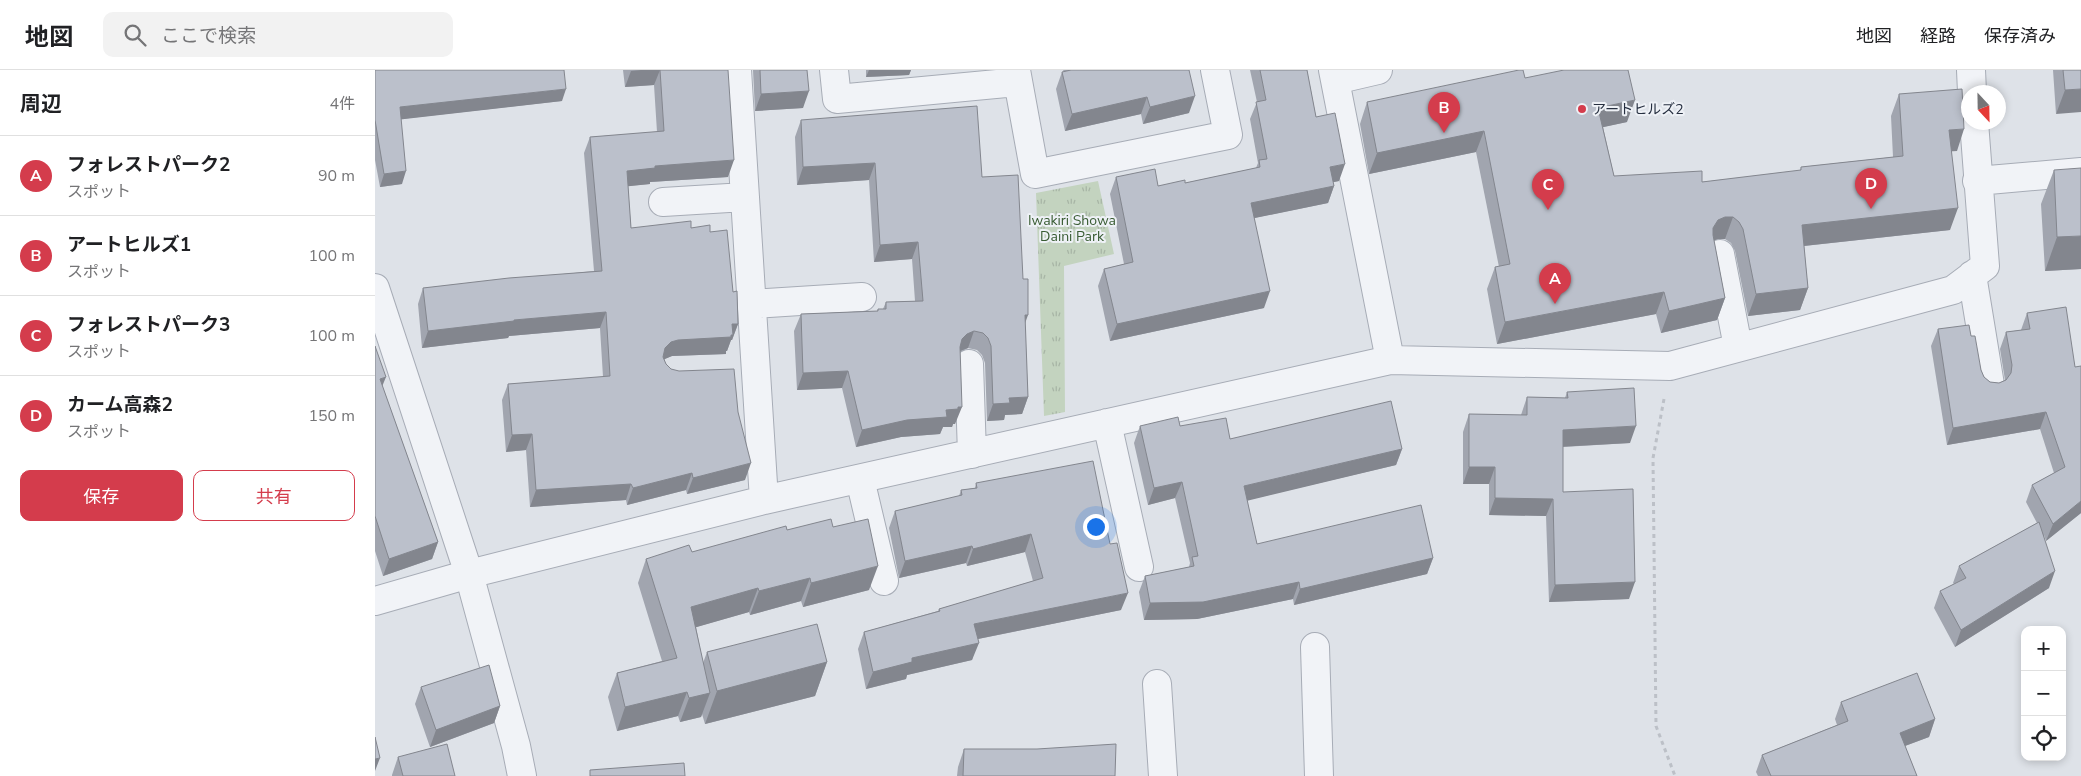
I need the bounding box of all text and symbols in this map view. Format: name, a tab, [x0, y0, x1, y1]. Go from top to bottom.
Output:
search box	[103, 12, 453, 57]
text: 地図	[25, 21, 73, 53]
icon: search	[121, 21, 149, 49]
text: ここで検索	[161, 23, 256, 49]
text: 地図	[1856, 24, 1892, 48]
text: 経路	[1920, 24, 1956, 48]
text: 保存済み	[1984, 24, 2056, 48]
north arrow	[1961, 85, 2006, 130]
text: 周辺	[20, 90, 62, 118]
pin: B	[1428, 92, 1460, 133]
text: 4件	[329, 93, 355, 115]
place label: アートヒルズ2	[1592, 100, 1684, 119]
marker: アートヒルズ2	[1576, 103, 1588, 115]
text: フォレストパーク2	[67, 152, 230, 178]
text: A	[30, 165, 42, 187]
text: 90 m	[318, 165, 355, 187]
pin: D	[1855, 168, 1887, 209]
pin: C	[1532, 169, 1564, 210]
text: スポット	[67, 181, 131, 203]
park label: Iwakiri Showa Daini Park	[1028, 211, 1116, 246]
text: アートヒルズ1	[67, 232, 191, 258]
text: B	[30, 245, 42, 267]
text: 100 m	[308, 245, 355, 267]
text: スポット	[67, 261, 131, 283]
pin: A	[1539, 263, 1571, 304]
text: フォレストパーク3	[67, 312, 230, 338]
text: C	[31, 325, 41, 347]
text: 100 m	[308, 325, 355, 347]
text: スポット	[67, 341, 131, 363]
text: カーム高森2	[67, 392, 173, 418]
text: D	[30, 405, 42, 427]
text: 150 m	[308, 405, 355, 427]
text: スポット	[67, 421, 131, 443]
button: 保存	[20, 470, 183, 521]
button: 共有	[193, 470, 355, 521]
your location	[1083, 514, 1109, 540]
map controls	[2021, 626, 2066, 761]
button: +	[2021, 626, 2066, 671]
button: −	[2021, 671, 2066, 716]
button: locate	[2021, 716, 2066, 761]

